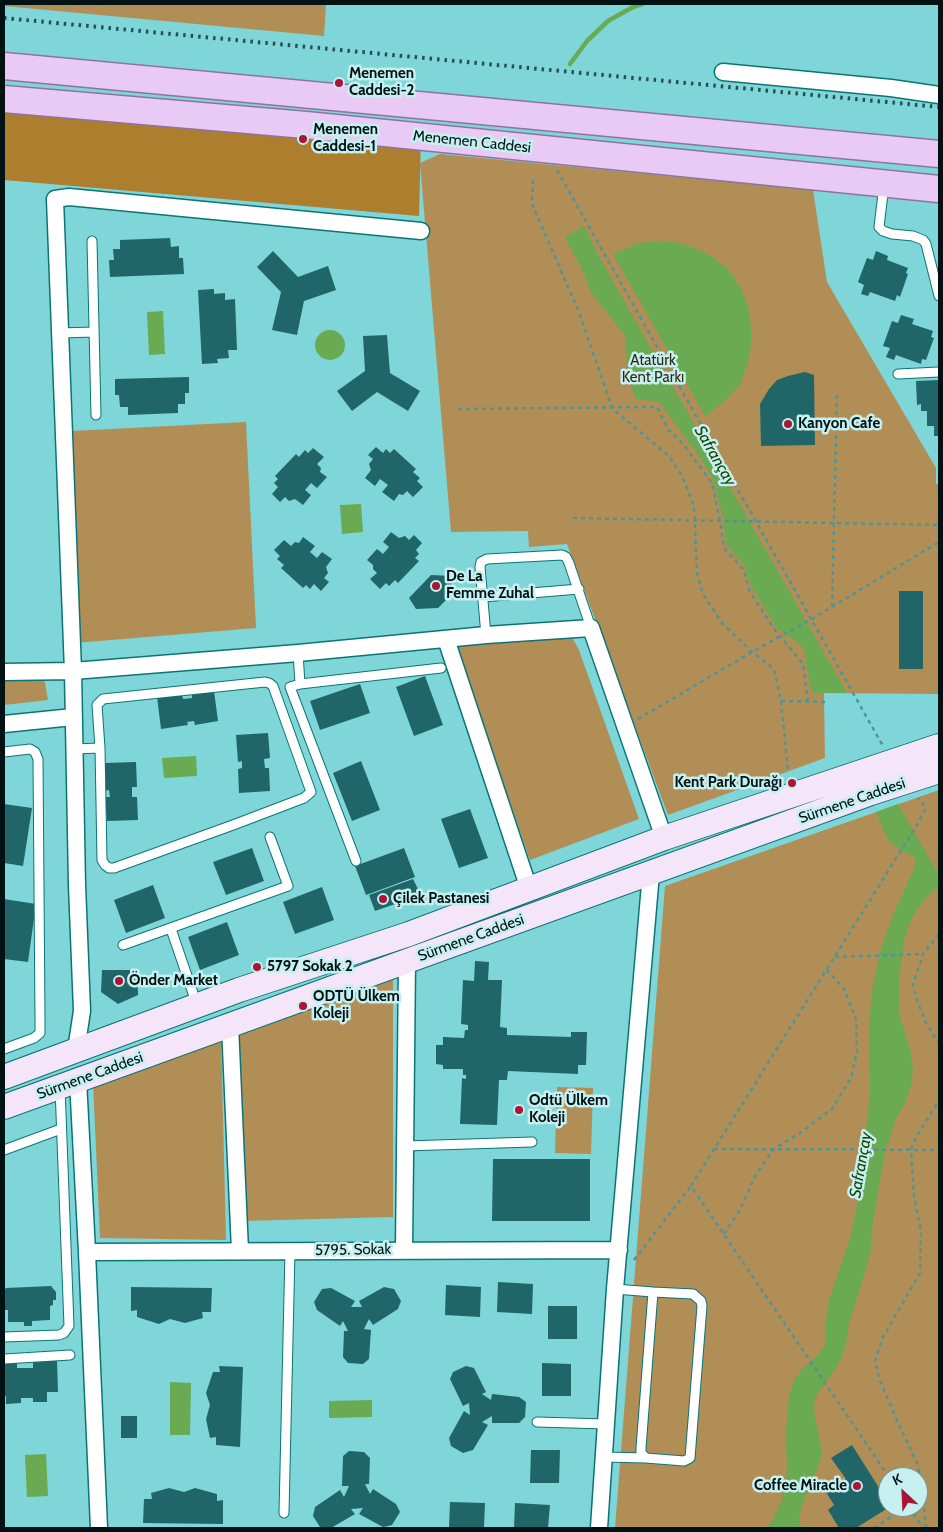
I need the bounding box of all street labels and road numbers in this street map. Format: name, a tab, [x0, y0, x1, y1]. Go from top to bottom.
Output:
street label: Menemen Caddesi	[412, 127, 532, 157]
street label: Sürmene Caddesi	[796, 774, 908, 828]
street label: Sürmene Caddesi	[415, 910, 527, 966]
street label: Sürmene Caddesi	[34, 1048, 146, 1104]
street label: 5795. Sokak	[315, 1240, 391, 1260]

